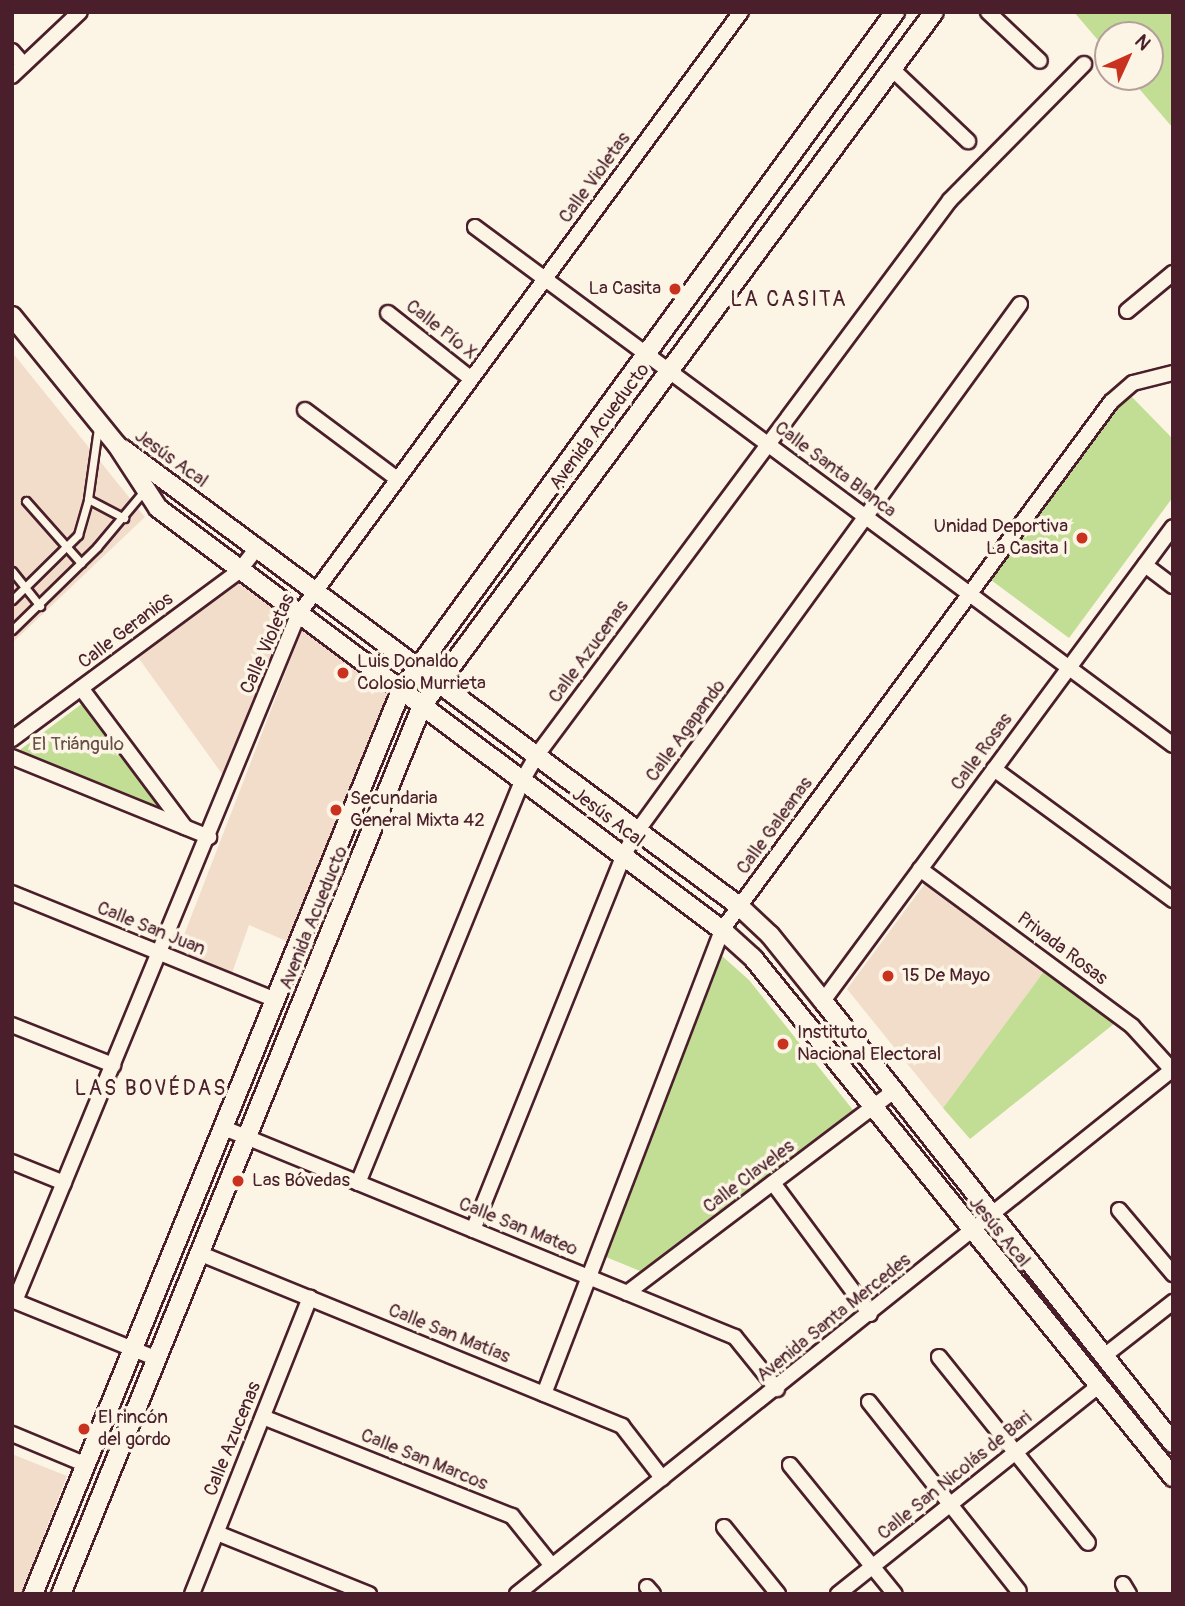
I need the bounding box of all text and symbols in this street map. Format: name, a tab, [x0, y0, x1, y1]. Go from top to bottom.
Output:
north arrow	[1094, 21, 1164, 91]
text: N	[1129, 30, 1155, 56]
street label: Calle Violetas	[554, 128, 636, 228]
place label: La Casita	[588, 278, 661, 300]
marker: La Casita	[667, 281, 683, 297]
district label: LA CASITA	[731, 287, 847, 313]
street label: Calle Pío X	[401, 295, 481, 365]
street label: Avenida Acueducto	[545, 359, 655, 495]
street label: Calle Santa Blanca	[770, 417, 900, 523]
street label: Jesús Acal	[130, 425, 212, 493]
place label: Unidad Deportiva La Casita I	[933, 516, 1068, 560]
marker: Unidad Deportiva La Casita I	[1074, 530, 1090, 546]
street label: Calle Geranios	[74, 588, 178, 674]
street label: Calle Violetas	[236, 591, 300, 697]
street label: Calle Azucenas	[544, 596, 634, 708]
place label: Luis Donaldo Colosio Murrieta	[357, 651, 486, 695]
marker: Luis Donaldo Colosio Murrieta	[335, 665, 351, 681]
street label: Calle Agapando	[641, 675, 731, 787]
street label: Calle Rosas	[946, 709, 1018, 795]
park label: El Triángulo	[32, 734, 124, 756]
street label: Calle Galeanas	[732, 773, 818, 879]
street label: Jesús Acal	[567, 783, 649, 853]
place label: Secundaria General Mixta 42	[350, 788, 485, 832]
marker: Secundaria General Mixta 42	[328, 802, 344, 818]
street label: Avenida Acueducto	[275, 843, 353, 993]
street label: Calle San Juan	[93, 897, 209, 961]
street label: Privada Rosas	[1012, 908, 1112, 990]
place label: 15 De Mayo	[902, 965, 990, 987]
marker: 15 De Mayo	[880, 968, 896, 984]
place label: Instituto Nacional Electoral	[797, 1022, 941, 1066]
marker: Instituto Nacional Electoral	[775, 1036, 791, 1052]
district label: LAS BOVÉDAS	[76, 1076, 226, 1102]
street label: Calle Claveles	[699, 1135, 799, 1219]
place label: Las Bóvedas	[252, 1170, 350, 1192]
marker: Las Bóvedas	[230, 1173, 246, 1189]
street label: Jesús Acal	[963, 1192, 1035, 1272]
street label: Calle San Mateo	[455, 1193, 581, 1261]
street label: Avenida Santa Mercedes	[752, 1249, 916, 1387]
street label: Calle San Matías	[385, 1299, 513, 1369]
street label: Calle Azucenas	[200, 1378, 266, 1500]
place label: El rincón del gordo	[98, 1407, 171, 1451]
street label: Calle San Nicolás de Bari	[873, 1407, 1037, 1545]
marker: El rincón del gordo	[76, 1421, 92, 1437]
street label: Calle San Marcos	[357, 1424, 491, 1496]

